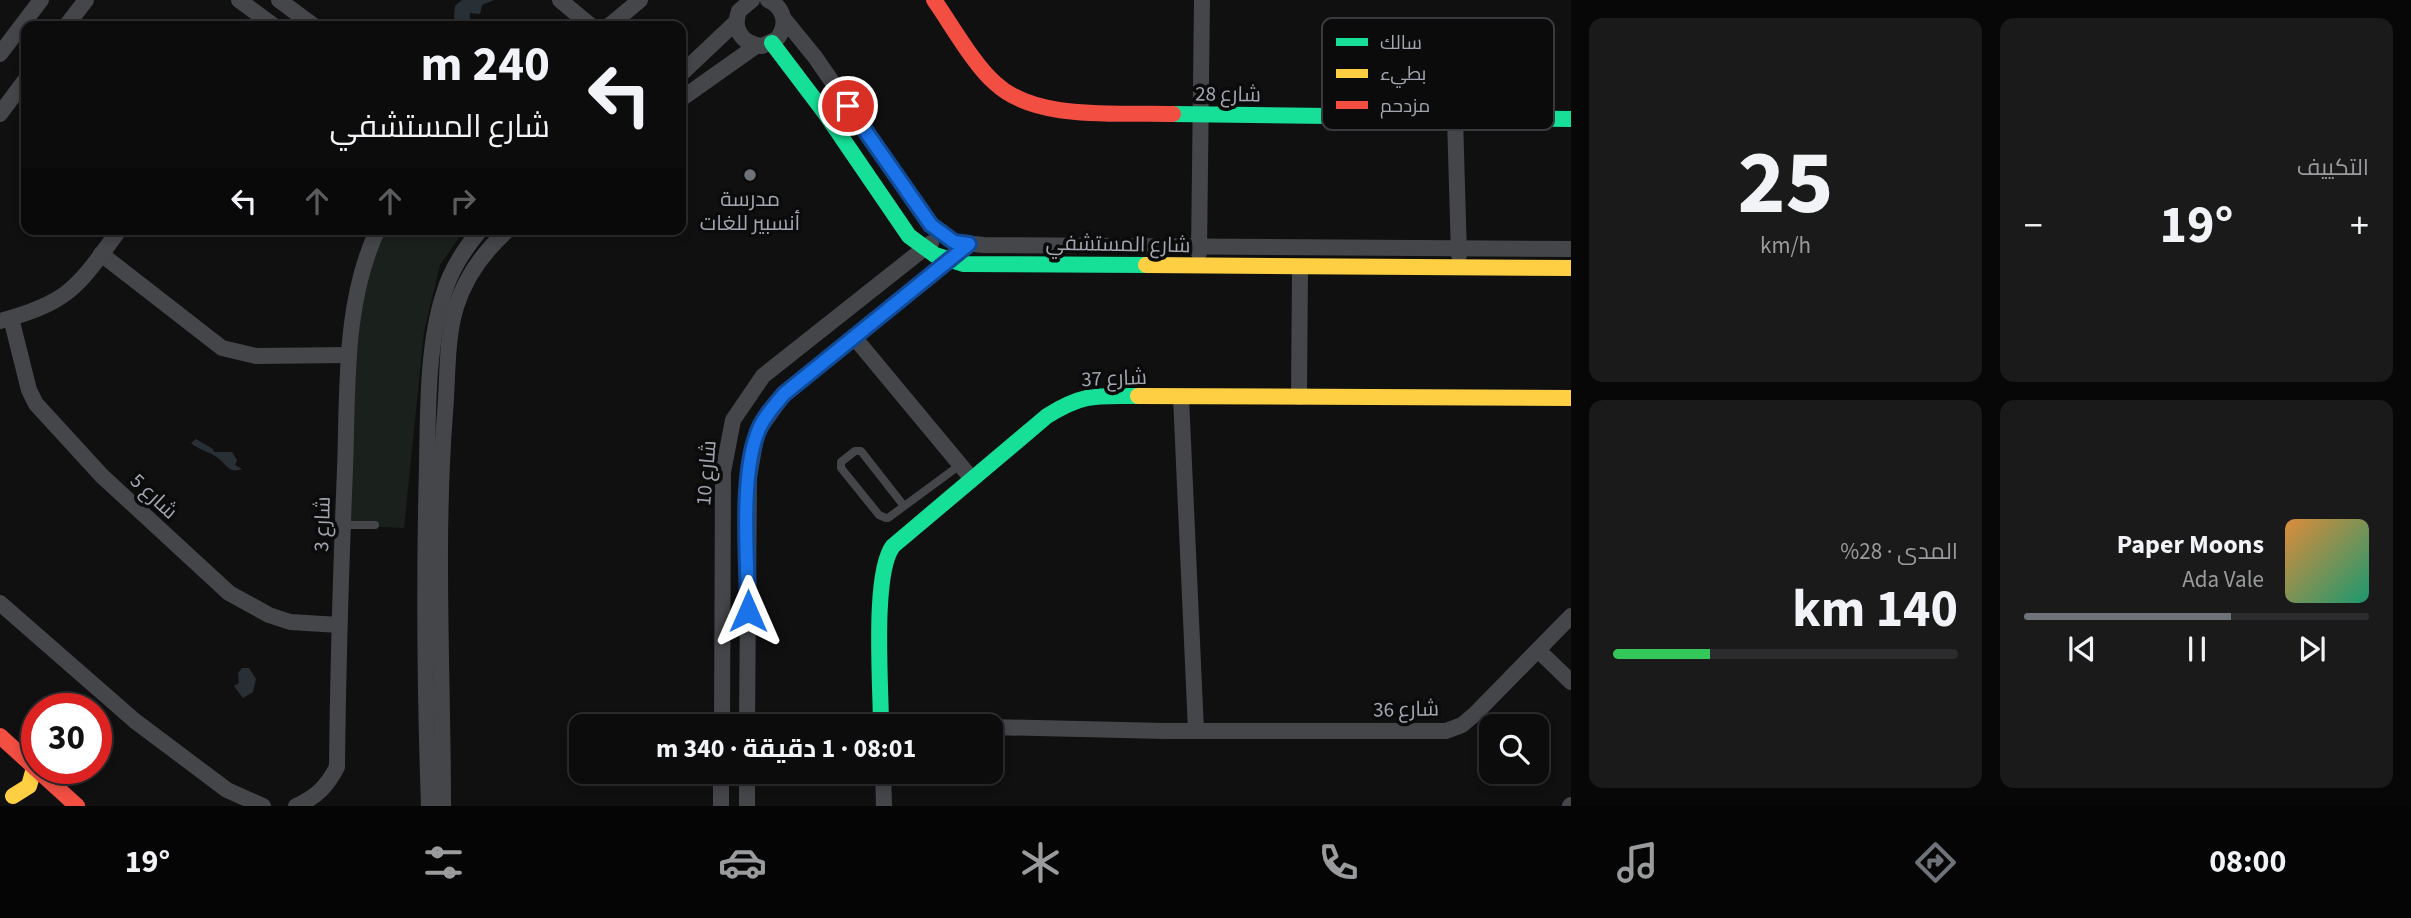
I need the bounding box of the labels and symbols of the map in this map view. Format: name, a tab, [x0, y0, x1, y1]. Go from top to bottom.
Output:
legend	[1322, 18, 1554, 130]
text: سالك	[1380, 30, 1422, 57]
text: بطيء	[1380, 61, 1426, 88]
pin	[818, 76, 878, 136]
street label: شارع 28	[1195, 78, 1261, 110]
text: مزدحم	[1380, 93, 1430, 120]
marker: مدرسة أنسبير للغات	[742, 167, 758, 183]
place label: مدرسة أنسبير للغات	[700, 184, 800, 238]
street label: شارع المستشفي	[1045, 228, 1191, 261]
street label: شارع 37	[1081, 362, 1147, 394]
street label: شارع 10	[688, 439, 724, 507]
street label: شارع 5	[124, 466, 184, 526]
street label: شارع 3	[306, 496, 338, 552]
position arrow	[711, 574, 785, 648]
speed limit sign: 30	[21, 693, 112, 784]
street label: شارع 36	[1373, 693, 1439, 725]

